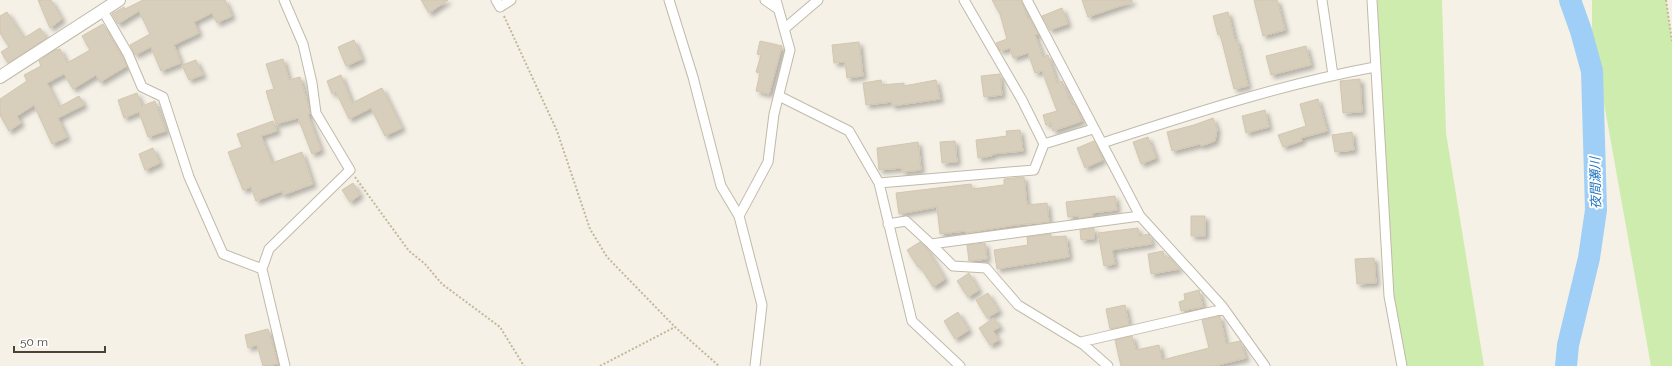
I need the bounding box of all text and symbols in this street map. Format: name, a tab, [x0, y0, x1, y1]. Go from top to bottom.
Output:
water label: 夜間瀬川	[1588, 155, 1603, 209]
scale bar	[14, 328, 105, 354]
text: 50 m	[20, 335, 48, 349]

